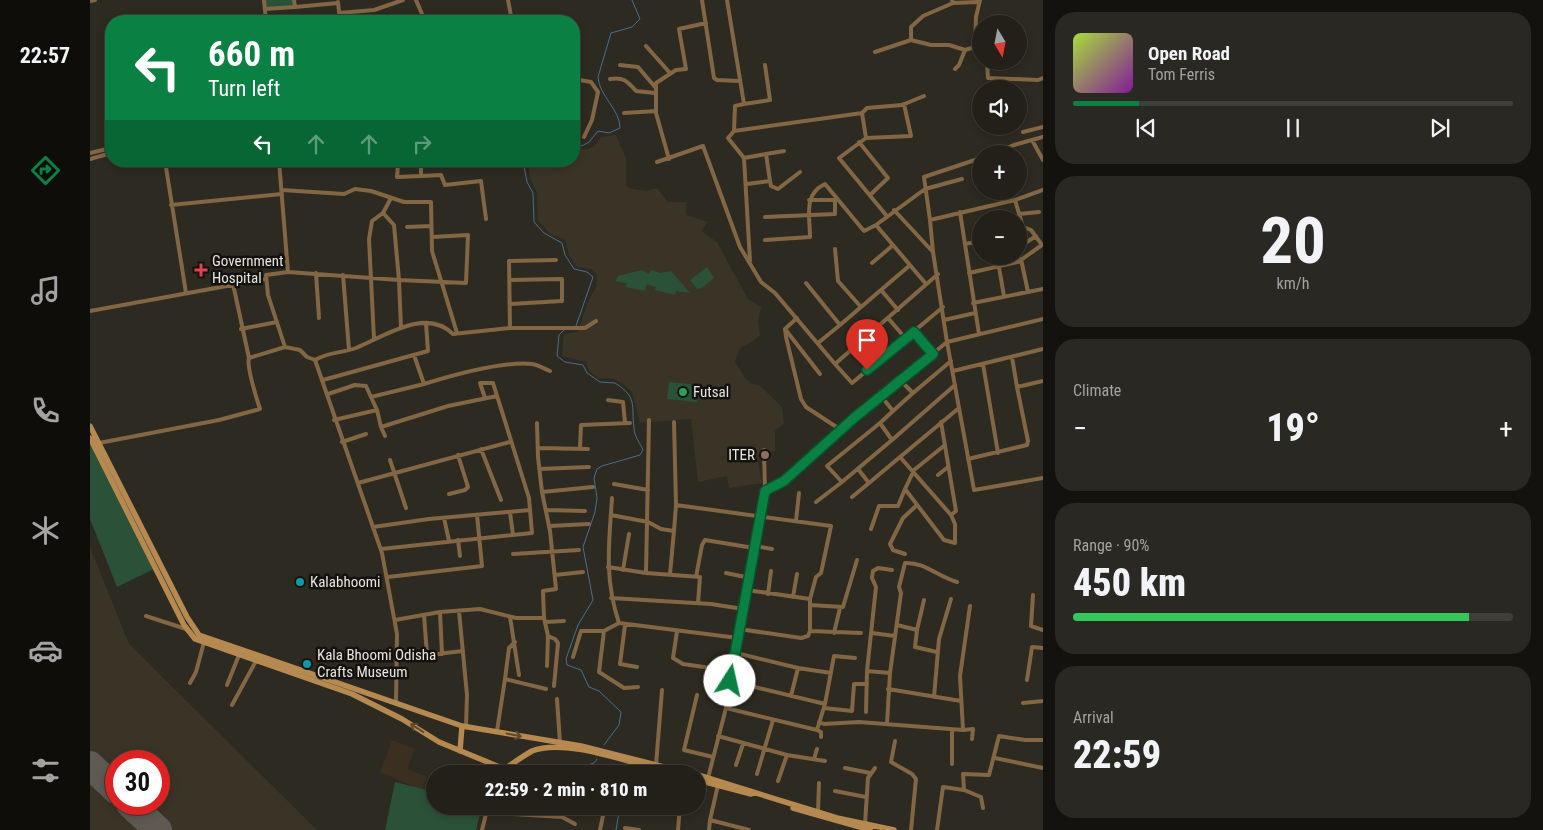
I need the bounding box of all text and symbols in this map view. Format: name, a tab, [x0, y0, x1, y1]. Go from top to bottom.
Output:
north arrow	[972, 15, 1028, 70]
map controls	[972, 15, 1027, 265]
text: 660 m	[208, 34, 295, 75]
icon: left	[125, 35, 190, 100]
text: Open Road	[1148, 42, 1230, 65]
text: 22:57	[20, 43, 70, 68]
text: Tom Ferris	[1148, 65, 1215, 84]
text: Turn left	[208, 76, 280, 101]
button: sound	[972, 80, 1027, 135]
icon: previous	[1132, 114, 1160, 142]
icon: pause	[1279, 114, 1307, 142]
icon: next	[1426, 114, 1454, 142]
icon: left	[249, 130, 277, 158]
icon: ahead	[302, 130, 330, 158]
icon: ahead	[355, 130, 383, 158]
icon: right	[408, 130, 436, 158]
button: +	[972, 145, 1027, 200]
icon: directions	[28, 153, 63, 188]
text: 20	[1260, 203, 1326, 279]
button: −	[972, 210, 1027, 265]
place label: Government Hospital	[212, 252, 284, 287]
marker: Government Hospital	[194, 263, 208, 277]
icon: music	[28, 273, 63, 308]
text: km/h	[1277, 274, 1309, 293]
pin	[846, 319, 888, 370]
icon: arrive	[853, 326, 881, 354]
text: Climate	[1073, 381, 1121, 400]
place label: Futsal	[693, 383, 729, 401]
marker: Futsal	[677, 386, 689, 398]
icon: phone	[28, 393, 63, 428]
text: 19°	[1266, 406, 1320, 450]
text: −	[1073, 412, 1087, 445]
text: +	[1499, 412, 1513, 445]
place label: ITER	[728, 446, 755, 464]
marker: ITER	[759, 449, 771, 461]
icon: climate	[28, 513, 63, 548]
text: Range · 90%	[1073, 536, 1149, 555]
text: 450 km	[1073, 561, 1186, 605]
place label: Kalabhoomi	[310, 573, 380, 591]
marker: Kalabhoomi	[294, 576, 306, 588]
icon: car	[28, 633, 63, 668]
place label: Kala Bhoomi Odisha Crafts Museum	[317, 646, 436, 681]
position arrow	[703, 654, 755, 706]
marker: Kala Bhoomi Odisha Crafts Museum	[301, 658, 313, 670]
text: Arrival	[1073, 708, 1114, 727]
one-way arrow	[410, 723, 424, 733]
one-way arrow	[506, 731, 522, 740]
text: 22:59	[1073, 733, 1161, 777]
speed limit sign: 30	[105, 750, 170, 815]
icon: filters	[28, 753, 63, 788]
text: 22:59 · 2 min · 810 m	[485, 778, 647, 801]

